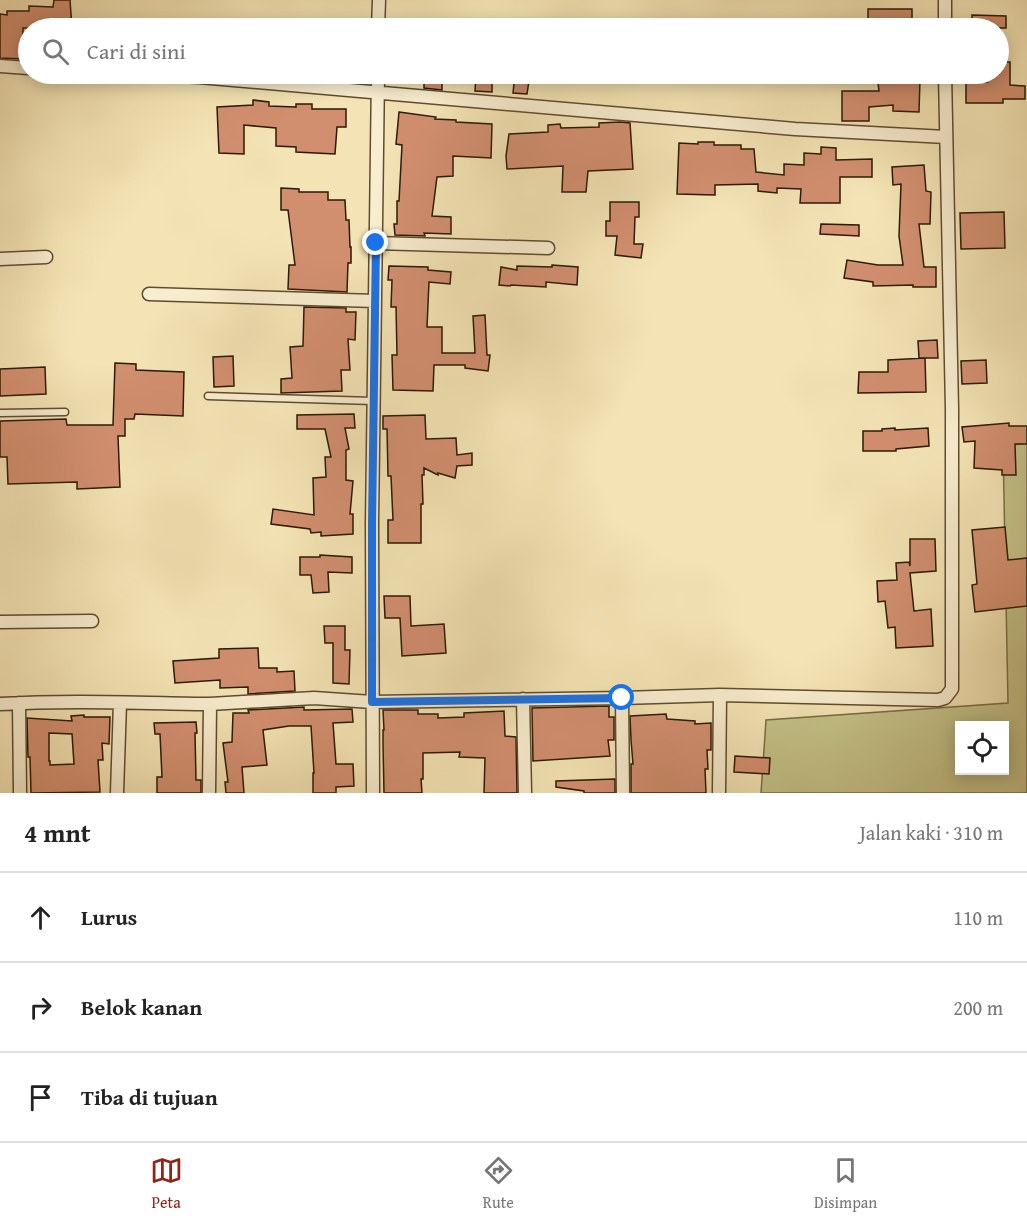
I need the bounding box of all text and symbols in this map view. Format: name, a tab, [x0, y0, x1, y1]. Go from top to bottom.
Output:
search box	[18, 18, 1009, 84]
icon: search	[39, 35, 72, 68]
text: Cari di sini	[87, 35, 186, 67]
route end	[362, 229, 388, 255]
route start	[608, 684, 634, 710]
map controls	[955, 721, 1009, 775]
button: locate	[955, 721, 1009, 775]
text: 4 mnt	[24, 813, 91, 852]
text: Jalan kaki · 310 m	[859, 818, 1003, 847]
icon: ahead	[24, 901, 57, 934]
text: Lurus	[81, 901, 137, 933]
text: 110 m	[953, 903, 1003, 932]
icon: right	[24, 991, 57, 1024]
text: Belok kanan	[81, 991, 202, 1023]
text: 200 m	[953, 993, 1003, 1022]
icon: arrive	[24, 1081, 57, 1114]
text: Tiba di tujuan	[81, 1081, 218, 1113]
tab: Peta	[150, 1154, 183, 1214]
tab: Rute	[482, 1154, 515, 1214]
tab: Disimpan	[814, 1154, 877, 1214]

